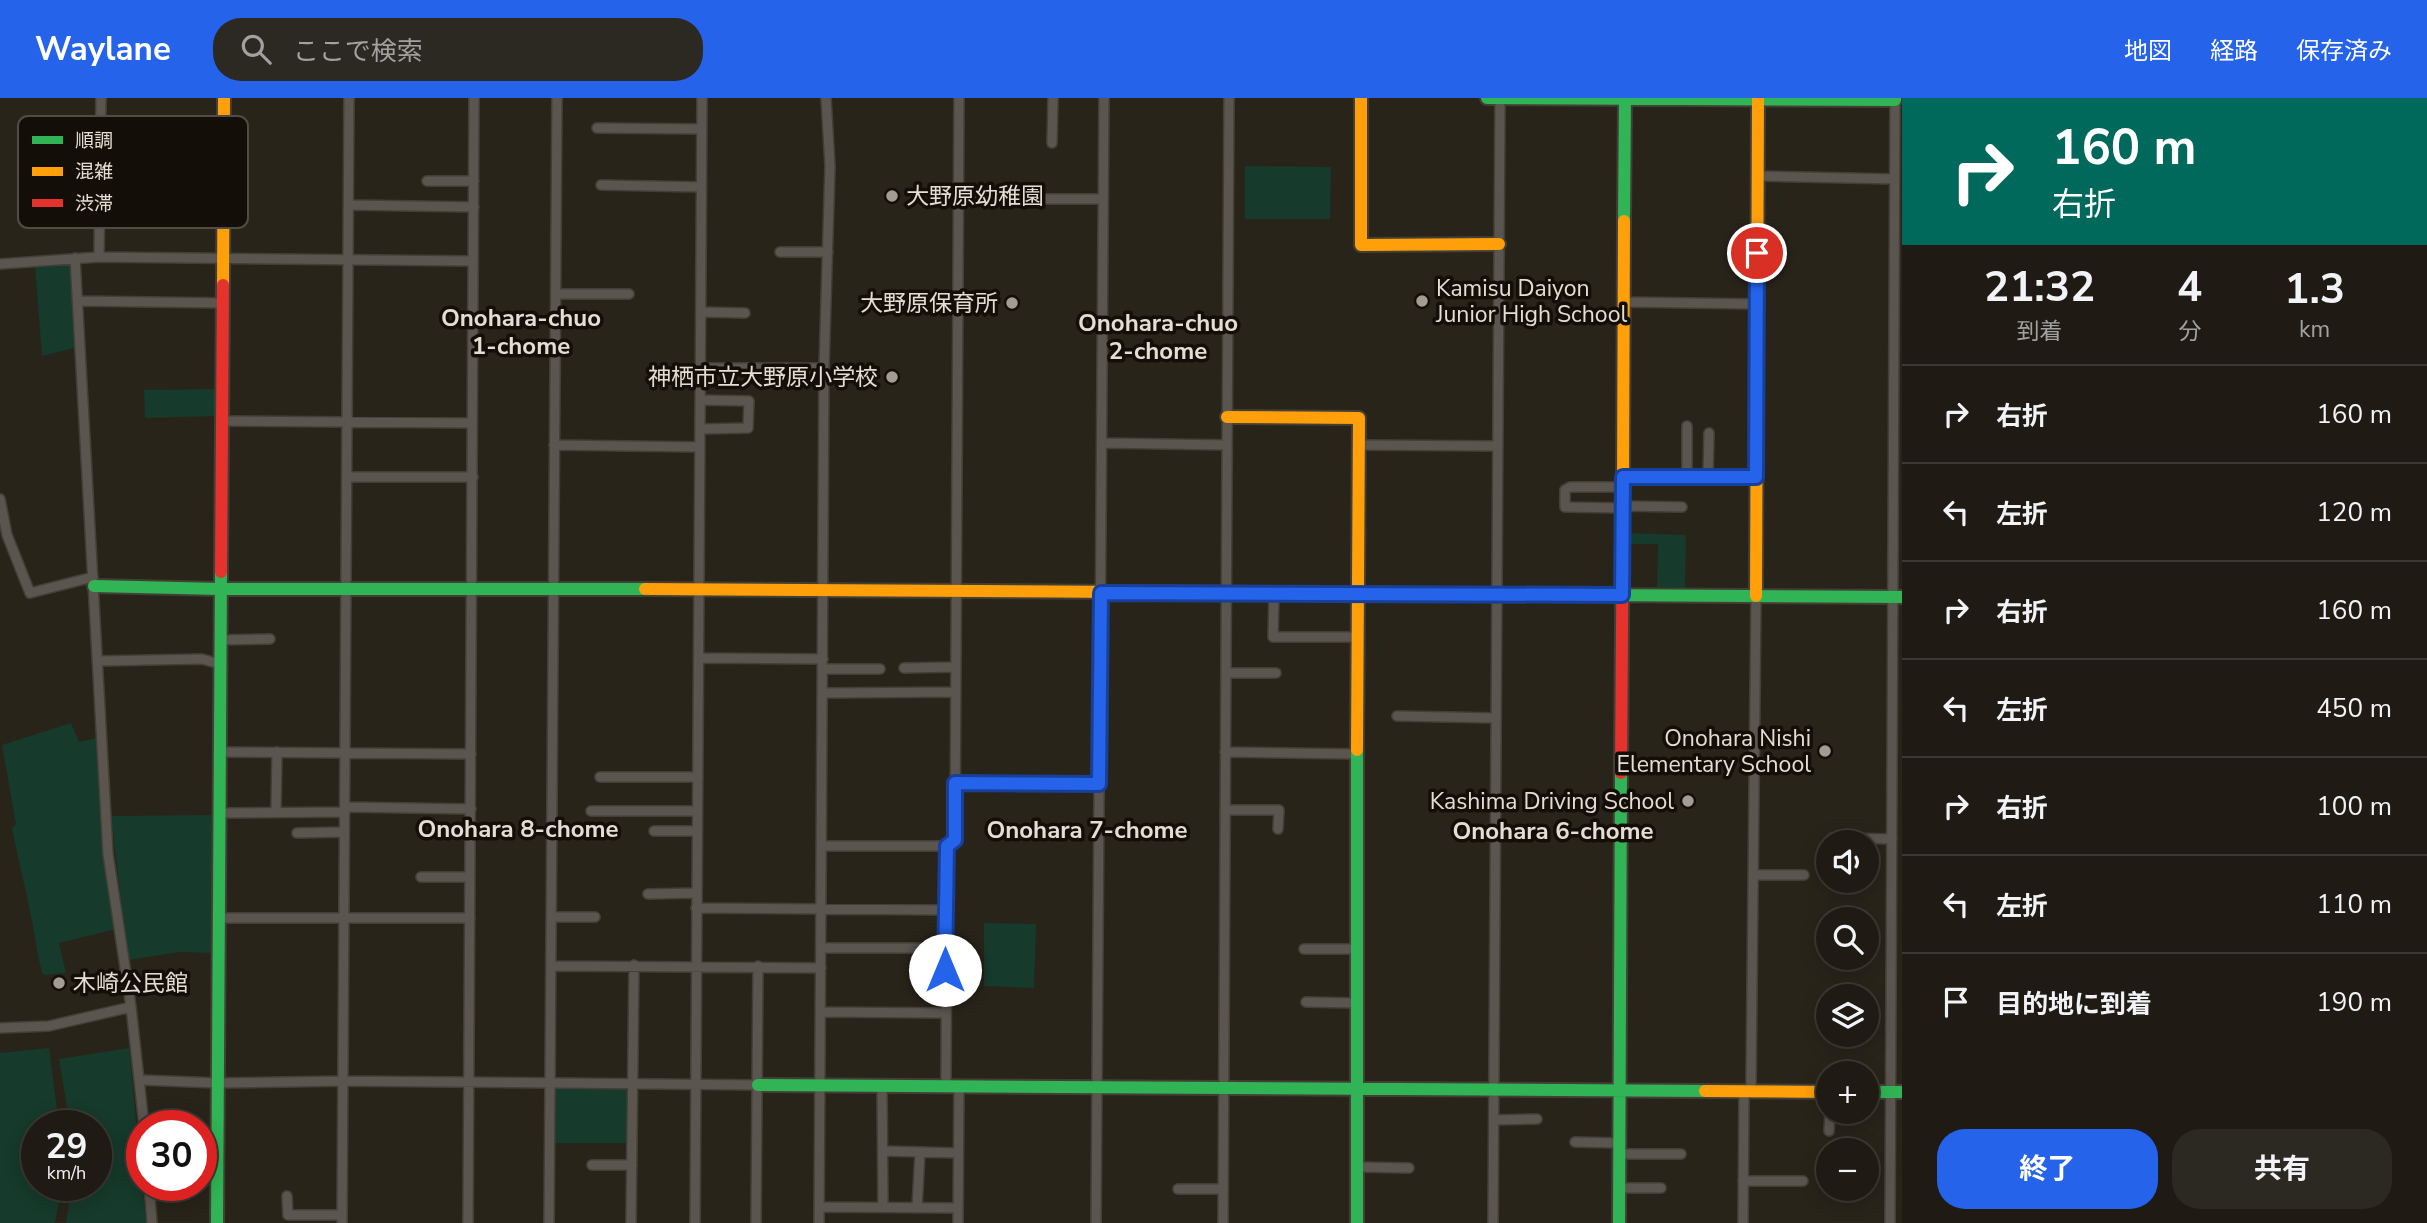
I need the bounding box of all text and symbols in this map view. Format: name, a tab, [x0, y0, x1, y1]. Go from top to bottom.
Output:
search box	[213, 18, 703, 81]
text: Waylane	[35, 27, 171, 72]
icon: search	[237, 30, 275, 68]
text: ここで検索	[293, 34, 423, 69]
text: 地図	[2124, 35, 2172, 67]
text: 経路	[2210, 35, 2258, 67]
text: 保存済み	[2296, 35, 2392, 67]
text: 160 m	[2052, 114, 2196, 181]
legend	[18, 116, 248, 228]
icon: right	[1937, 126, 2028, 217]
text: 順調	[75, 128, 113, 154]
text: 混雑	[75, 159, 113, 185]
place label: 大野原幼稚園	[906, 181, 1044, 212]
text: 右折	[2052, 183, 2116, 226]
marker: 大野原幼稚園	[884, 188, 900, 204]
text: 渋滞	[75, 191, 113, 217]
pin	[1727, 223, 1787, 283]
icon: arrive	[1738, 234, 1776, 272]
text: 21:32	[1984, 259, 2095, 316]
text: 4	[2177, 259, 2202, 316]
text: 1.3	[2284, 261, 2345, 318]
place label: Kamisu Daiyon Junior High School	[1435, 273, 1627, 330]
place label: 大野原保育所	[860, 288, 998, 319]
marker: Kamisu Daiyon Junior High School	[1414, 293, 1430, 309]
marker: 大野原保育所	[1004, 295, 1020, 311]
district label: Onohara-chuo 1-chome	[441, 302, 601, 362]
district label: Onohara-chuo 2-chome	[1078, 307, 1238, 367]
text: km	[2299, 314, 2330, 345]
text: 到着	[2017, 316, 2063, 347]
text: 分	[2178, 316, 2201, 347]
place label: 神栖市立大野原小学校	[648, 362, 878, 393]
marker: 神栖市立大野原小学校	[884, 369, 900, 385]
icon: right	[1937, 395, 1975, 433]
text: 160 m	[2316, 397, 2392, 432]
text: 右折	[1996, 399, 2048, 434]
icon: left	[1937, 493, 1975, 531]
text: 120 m	[2316, 495, 2392, 530]
text: 左折	[1996, 497, 2048, 532]
icon: right	[1937, 591, 1975, 629]
text: 160 m	[2316, 593, 2392, 628]
text: 右折	[1996, 595, 2048, 630]
icon: left	[1937, 689, 1975, 727]
text: 450 m	[2316, 691, 2392, 726]
text: 左折	[1996, 693, 2048, 728]
place label: Onohara Nishi Elementary School	[1617, 723, 1811, 780]
marker: Onohara Nishi Elementary School	[1817, 743, 1833, 759]
place label: Kashima Driving School	[1430, 786, 1674, 817]
icon: right	[1937, 787, 1975, 825]
text: 100 m	[2316, 789, 2392, 824]
text: 右折	[1996, 791, 2048, 826]
marker: Kashima Driving School	[1680, 793, 1696, 809]
district label: Onohara 8-chome	[417, 813, 619, 845]
district label: Onohara 7-chome	[986, 814, 1188, 846]
district label: Onohara 6-chome	[1452, 815, 1654, 847]
map controls	[1816, 830, 1879, 1201]
button: sound	[1816, 830, 1879, 893]
icon: left	[1937, 885, 1975, 923]
text: 110 m	[2316, 887, 2392, 922]
text: 左折	[1996, 889, 2048, 924]
button: search	[1816, 907, 1879, 970]
position arrow	[908, 933, 982, 1007]
place label: 木崎公民館	[73, 968, 188, 999]
marker: 木崎公民館	[51, 975, 67, 991]
icon: arrive	[1937, 983, 1975, 1021]
button: layers	[1816, 984, 1879, 1047]
text: 190 m	[2316, 985, 2392, 1020]
text: 目的地に到着	[1996, 987, 2152, 1022]
button: +	[1816, 1061, 1879, 1124]
speed limit sign: 30	[126, 1110, 217, 1201]
text: 29	[45, 1123, 88, 1170]
button: 終了	[1937, 1129, 2158, 1209]
button: 共有	[2172, 1129, 2392, 1209]
button: −	[1816, 1138, 1879, 1201]
text: km/h	[47, 1161, 86, 1185]

